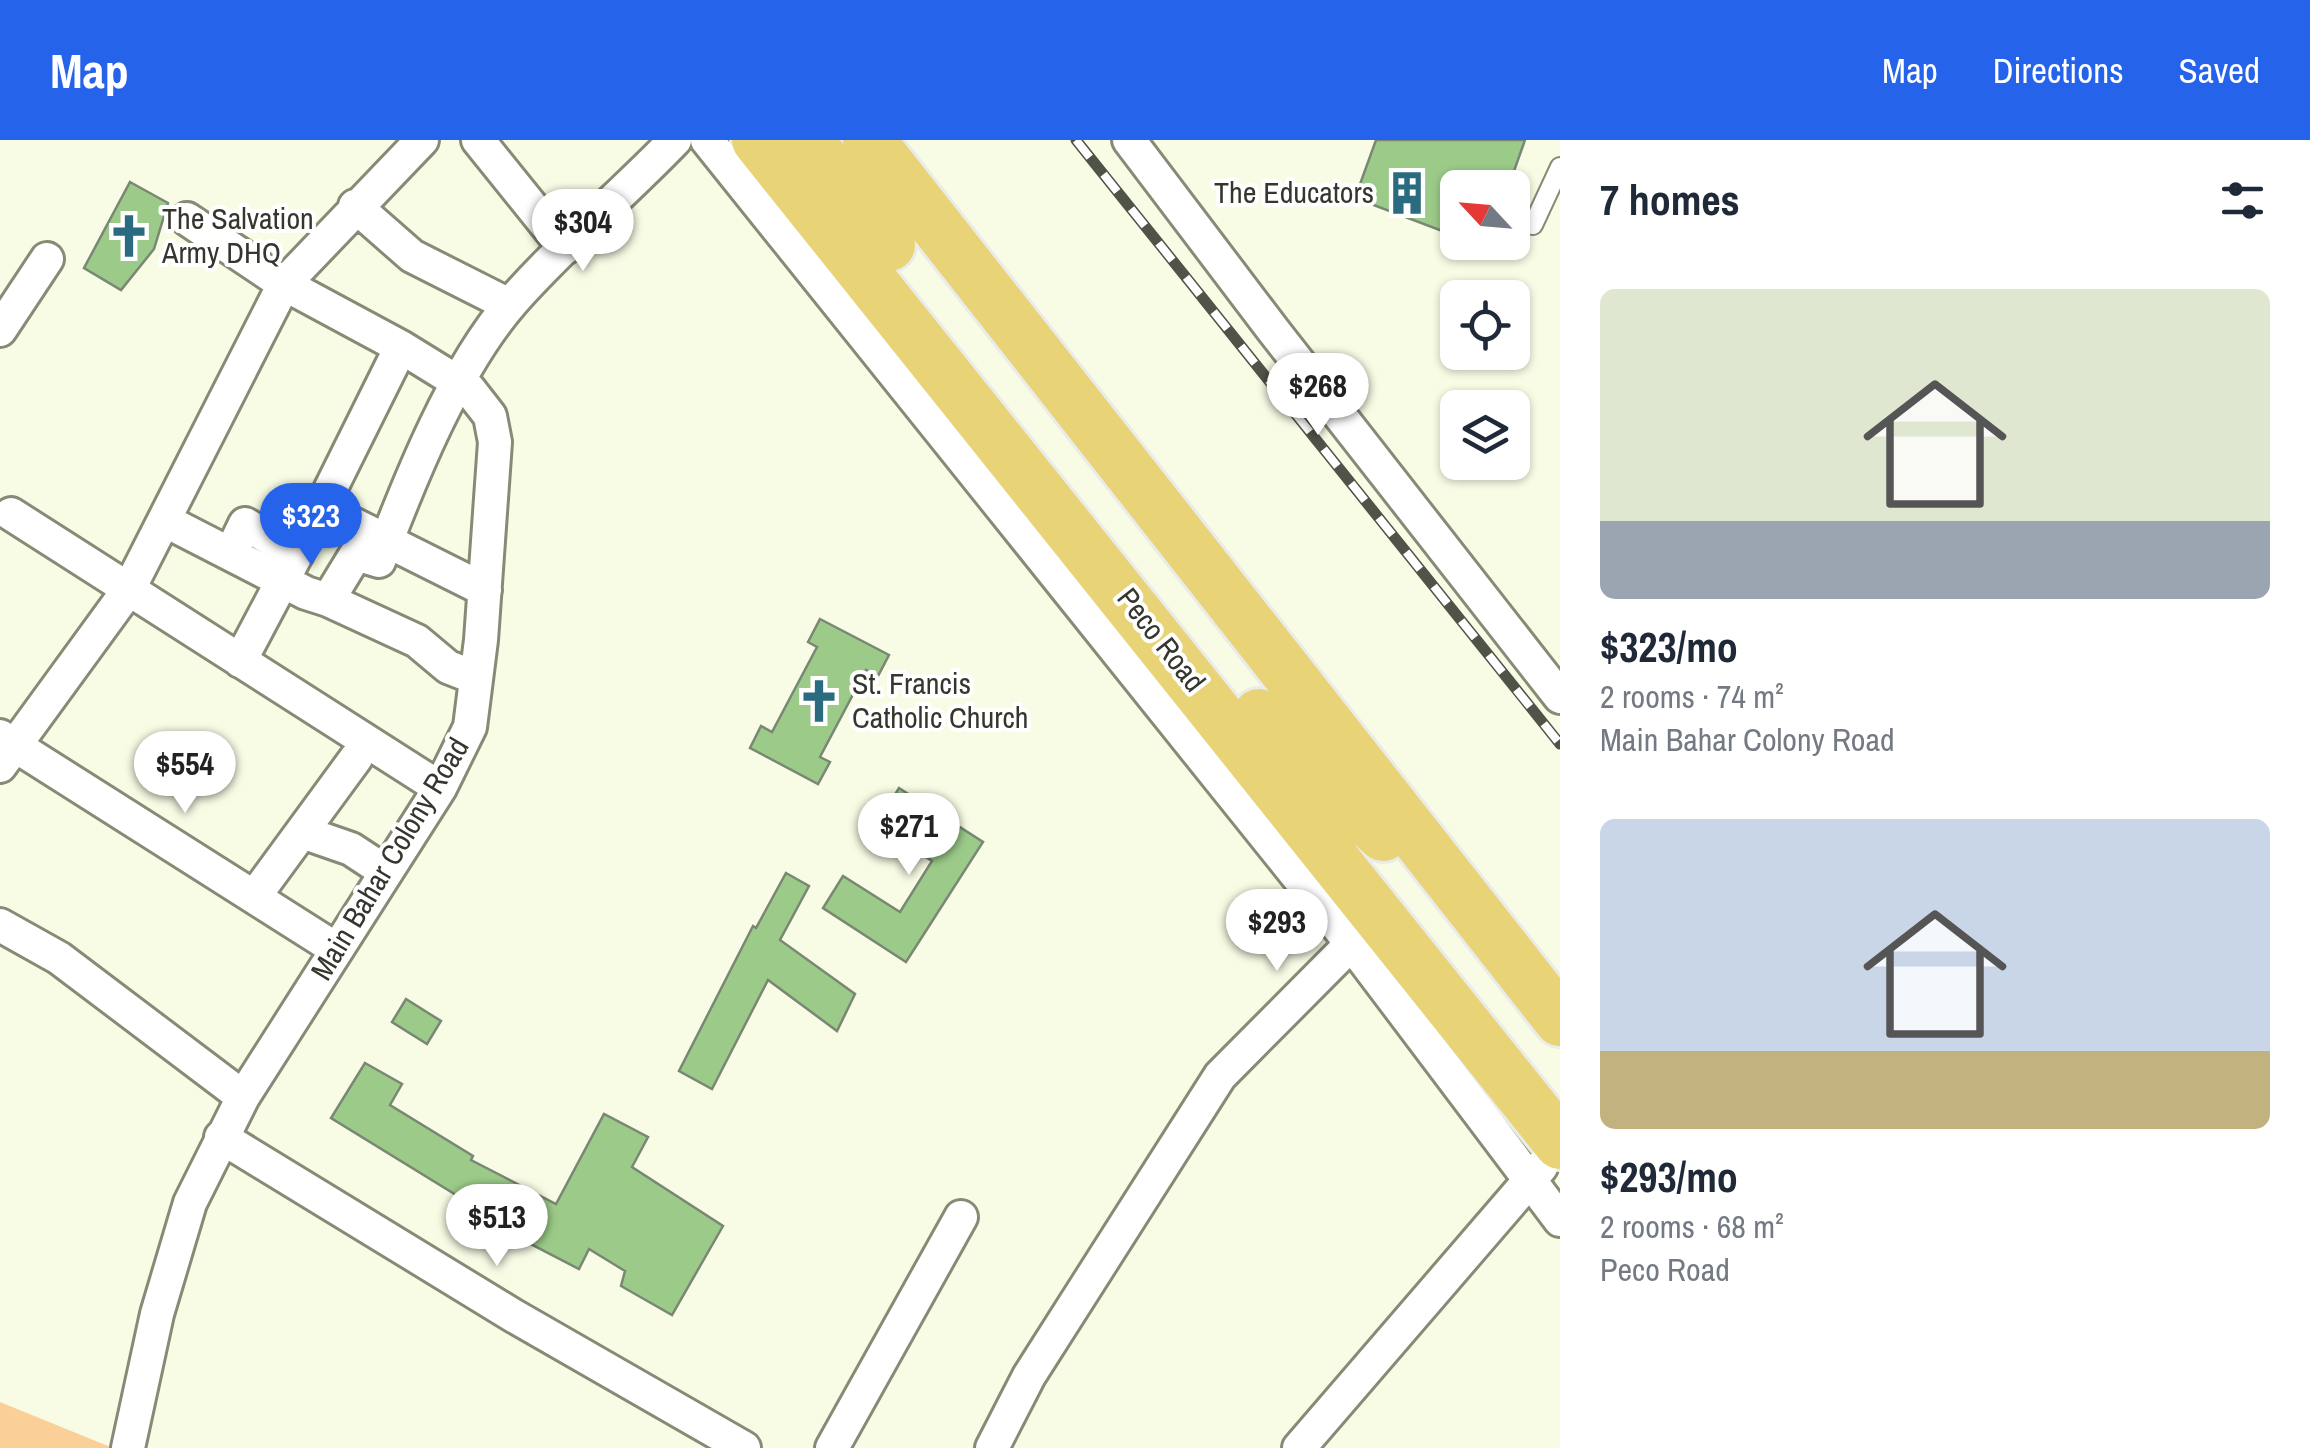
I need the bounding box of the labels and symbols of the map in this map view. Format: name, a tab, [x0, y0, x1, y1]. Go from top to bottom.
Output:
building icon: The Educators	[1383, 169, 1431, 217]
north arrow	[1440, 170, 1530, 260]
place label: The Educators	[1214, 172, 1374, 212]
pin: $304	[524, 189, 642, 274]
place label: The Salvation Army DHQ	[161, 198, 314, 272]
church icon: The Salvation Army DHQ	[105, 212, 153, 260]
pin: $268	[1259, 353, 1377, 438]
pin: $323	[252, 483, 370, 568]
street label: Peco Road	[1109, 579, 1215, 700]
place label: St. Francis Catholic Church	[852, 663, 1028, 737]
church icon: St. Francis Catholic Church	[795, 677, 843, 725]
street label: Main Bahar Colony Road	[301, 730, 477, 987]
pin: $554	[126, 731, 244, 816]
pin: $271	[850, 793, 968, 878]
pin: $293	[1218, 889, 1336, 974]
pin: $513	[438, 1184, 556, 1269]

